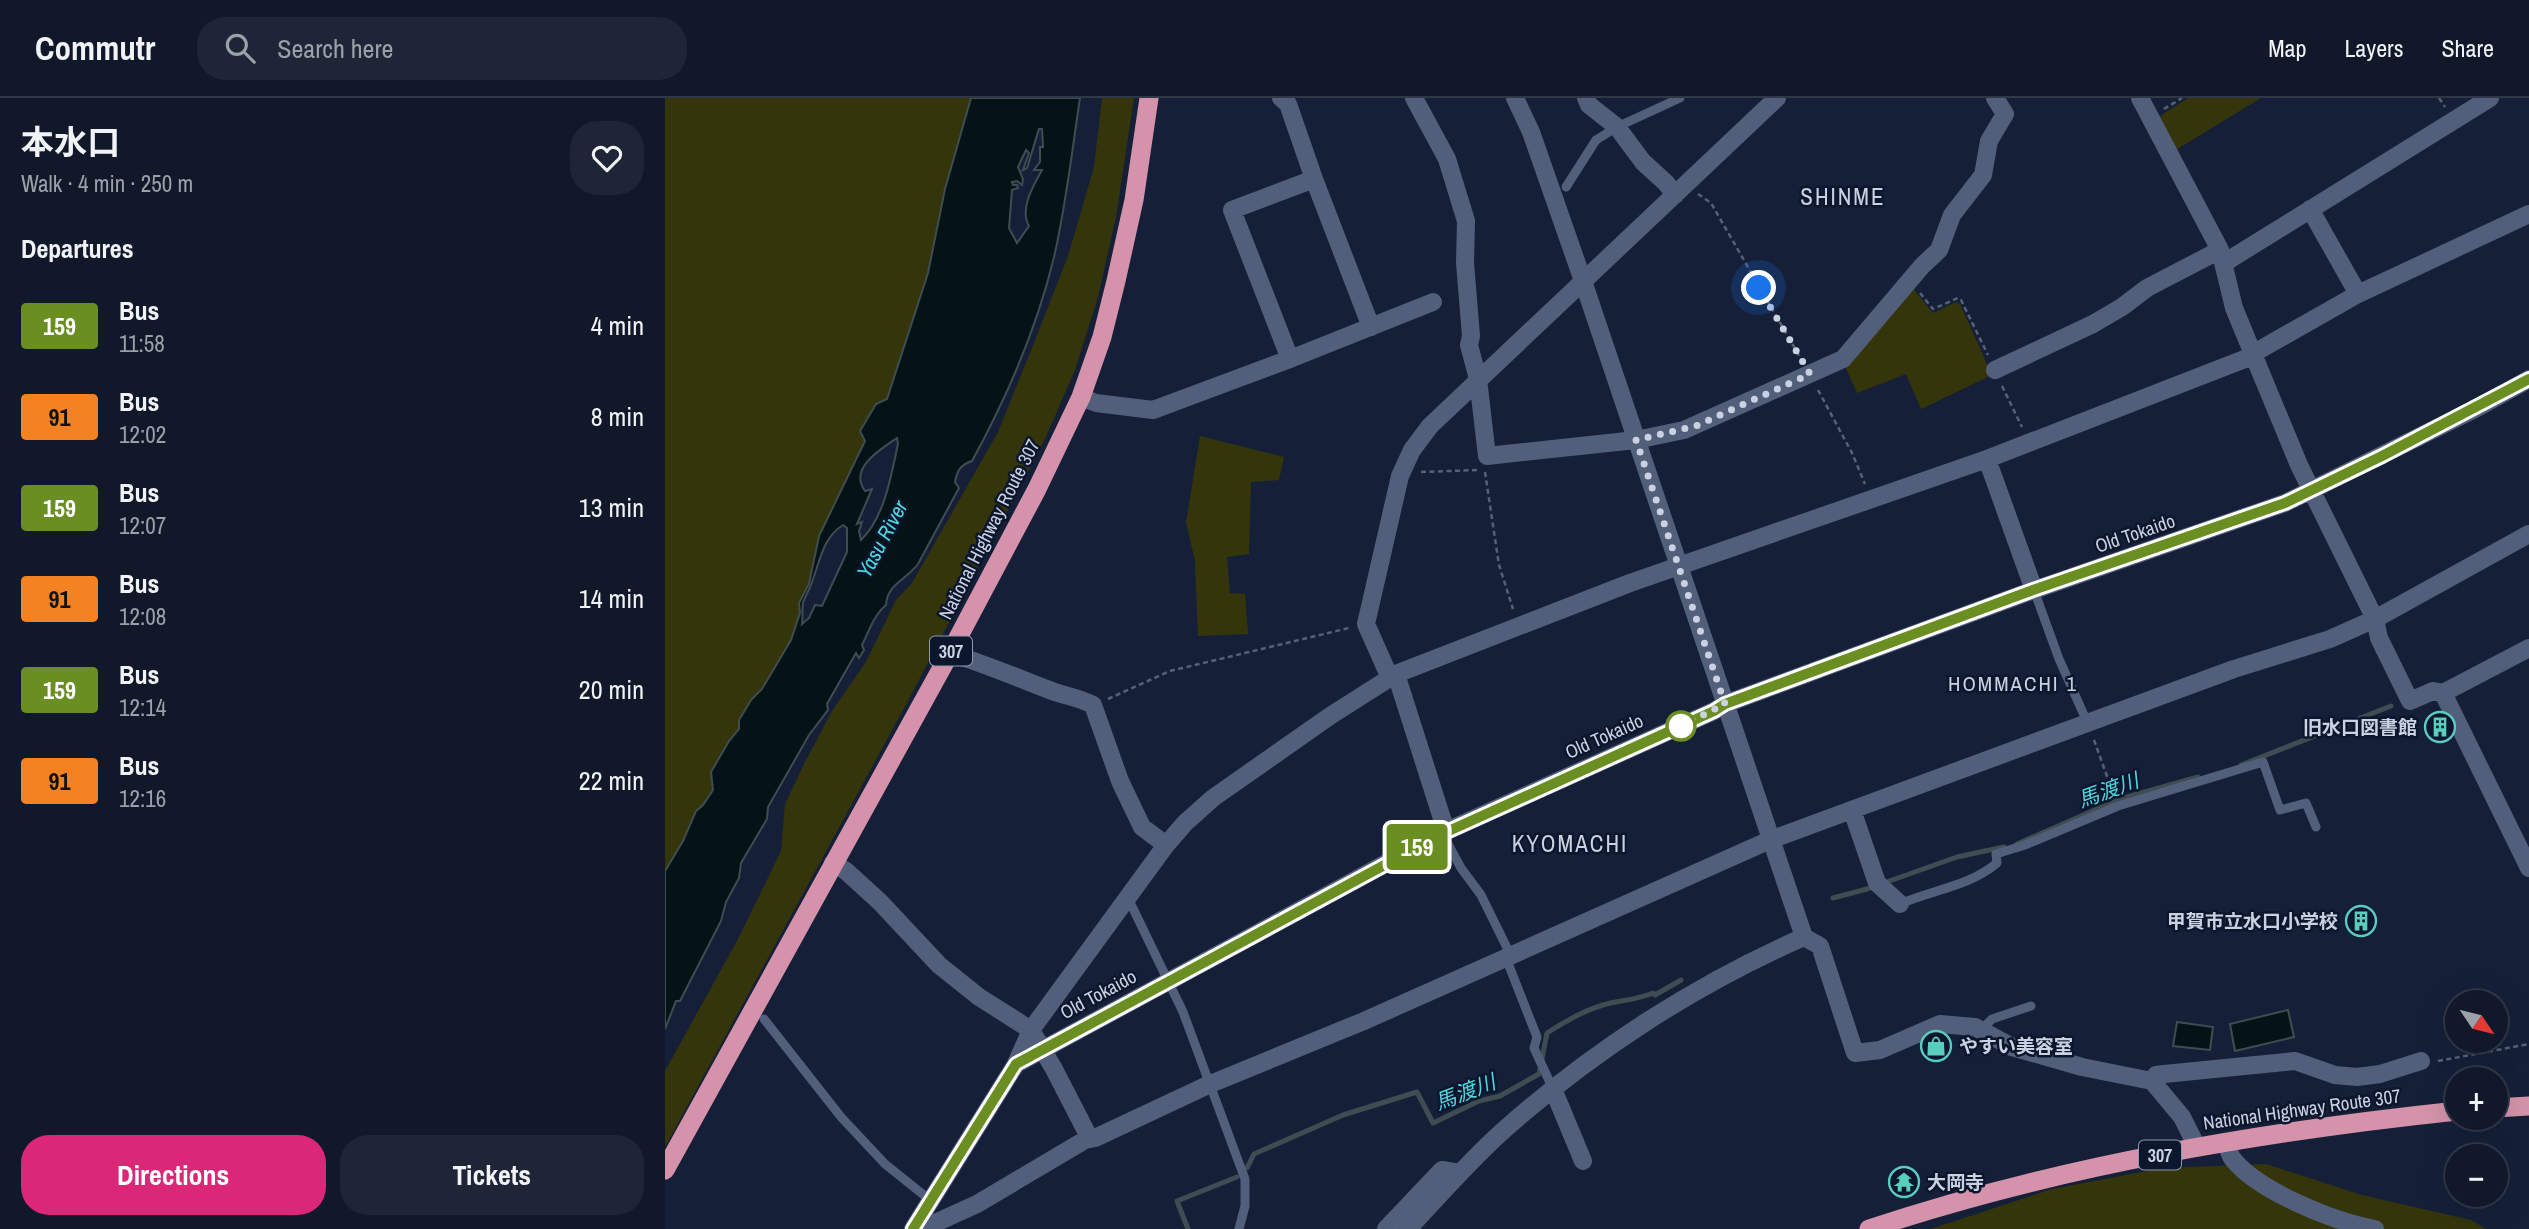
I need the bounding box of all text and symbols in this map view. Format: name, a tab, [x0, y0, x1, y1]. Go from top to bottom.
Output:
search box	[197, 17, 687, 80]
text: Commutr	[35, 26, 155, 70]
icon: search	[221, 29, 259, 67]
text: Search here	[277, 31, 393, 66]
text: Map	[2268, 32, 2306, 64]
text: Layers	[2344, 32, 2403, 64]
text: Share	[2441, 32, 2494, 64]
text: 本水口	[21, 120, 120, 164]
button: heart	[570, 121, 644, 195]
text: Walk · 4 min · 250 m	[21, 168, 193, 199]
district label: SHINME	[1800, 181, 1886, 212]
text: Departures	[21, 231, 134, 266]
your location	[1741, 270, 1776, 305]
text: Bus	[119, 293, 159, 328]
text: 4 min	[591, 308, 644, 343]
text: 159	[43, 310, 76, 342]
text: 11:58	[119, 328, 165, 359]
text: Bus	[119, 384, 159, 419]
text: 8 min	[591, 399, 644, 434]
text: 91	[49, 401, 70, 433]
text: 12:02	[119, 419, 166, 450]
street label: National Highway Route 307	[932, 434, 1046, 624]
text: Bus	[119, 475, 159, 510]
text: 13 min	[579, 490, 644, 525]
text: 159	[43, 492, 76, 524]
water label: Yasu River	[850, 494, 915, 583]
street label: Old Tokaido	[2092, 507, 2178, 559]
text: 12:07	[119, 510, 166, 541]
text: Bus	[119, 566, 159, 601]
text: 14 min	[579, 581, 644, 616]
text: 91	[49, 583, 70, 615]
text: 12:08	[119, 601, 166, 632]
road number: 307	[930, 636, 972, 666]
text: Bus	[119, 657, 159, 692]
district label: HOMMACHI 1	[1948, 669, 2078, 698]
text: 20 min	[579, 672, 644, 707]
text: 159	[43, 674, 76, 706]
text: 12:14	[119, 692, 166, 723]
street label: Old Tokaido	[1561, 707, 1647, 765]
building icon: 旧水口図書館	[2423, 710, 2457, 744]
unlabelled marker	[1666, 711, 1696, 741]
place label: 旧水口図書館	[2303, 714, 2417, 740]
text: Bus	[119, 748, 159, 783]
text: 22 min	[579, 763, 644, 798]
text: 91	[49, 765, 70, 797]
water label: 馬渡川	[2073, 765, 2144, 814]
text: 12:16	[119, 783, 166, 814]
line badge: 159	[1377, 824, 1457, 870]
district label: KYOMACHI	[1512, 828, 1628, 859]
text: 159	[1401, 831, 1433, 863]
building icon: 甲賀市立水口小学校	[2344, 904, 2378, 938]
place label: 甲賀市立水口小学校	[2167, 908, 2338, 934]
street label: Old Tokaido	[1055, 963, 1141, 1025]
north arrow	[2445, 990, 2508, 1054]
map controls	[2445, 990, 2508, 1207]
shop icon: やすい美容室	[1919, 1029, 1953, 1063]
place label: やすい美容室	[1959, 1033, 2073, 1059]
water label: 馬渡川	[1430, 1066, 1501, 1117]
button: +	[2445, 1067, 2508, 1130]
street label: National Highway Route 307	[2202, 1082, 2403, 1136]
button: Directions	[21, 1135, 326, 1215]
button: Tickets	[340, 1135, 644, 1215]
road number: 307	[2139, 1140, 2181, 1170]
button: −	[2445, 1144, 2508, 1207]
temple icon: 大岡寺	[1887, 1165, 1921, 1199]
place label: 大岡寺	[1927, 1169, 1984, 1195]

